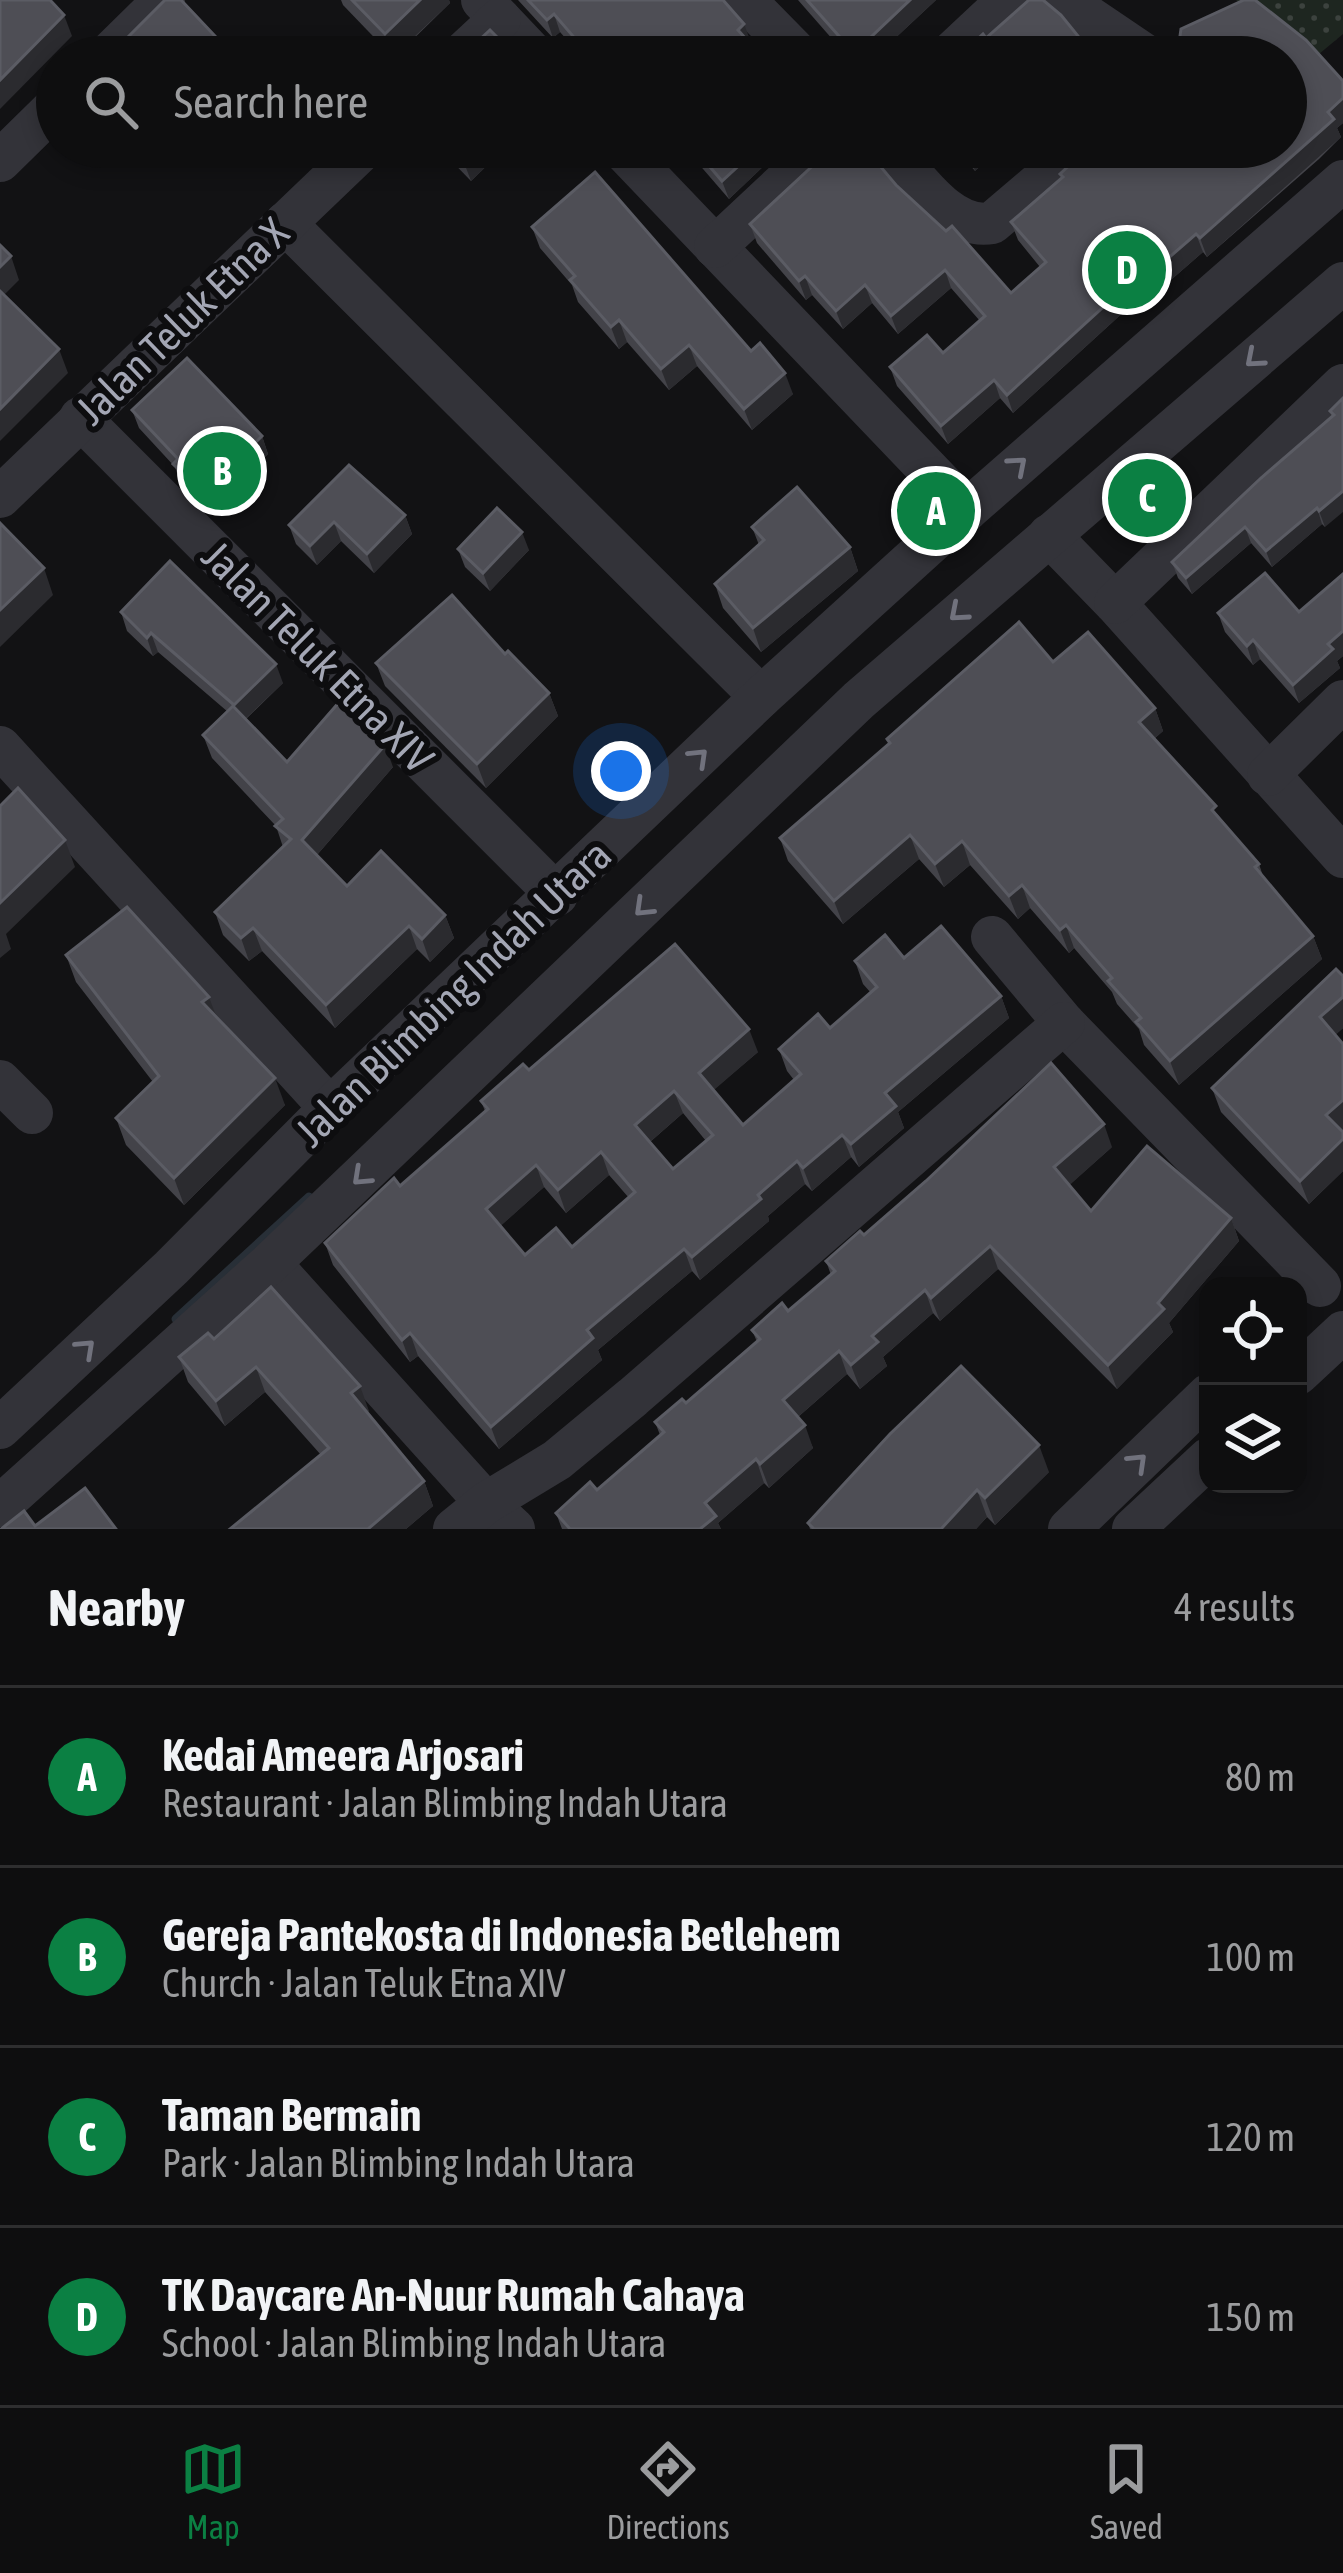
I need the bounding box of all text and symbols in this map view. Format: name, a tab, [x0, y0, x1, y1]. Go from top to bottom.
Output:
search box	[36, 36, 1307, 168]
icon: search	[78, 69, 144, 135]
text: Search here	[174, 76, 368, 128]
street label: Jalan Teluk Etna X	[66, 208, 298, 434]
pin: D	[1088, 225, 1166, 315]
one-way arrow	[1246, 344, 1268, 366]
pin: B	[183, 426, 261, 516]
pin: C	[1108, 453, 1186, 543]
one-way arrow	[1004, 458, 1026, 479]
pin: A	[897, 466, 975, 556]
street label: Jalan Teluk Etna XIV	[193, 532, 444, 783]
one-way arrow	[950, 599, 972, 620]
your location	[591, 741, 651, 801]
one-way arrow	[685, 749, 707, 771]
street label: Jalan Blimbing Indah Utara	[286, 830, 620, 1156]
one-way arrow	[635, 894, 657, 916]
one-way arrow	[353, 1163, 374, 1185]
map controls	[1199, 1277, 1307, 1493]
button: locate	[1199, 1277, 1307, 1385]
one-way arrow	[72, 1341, 93, 1362]
button: layers	[1199, 1385, 1307, 1493]
one-way arrow	[1125, 1454, 1146, 1476]
text: Nearby	[48, 1578, 185, 1637]
text: 4 results	[1174, 1585, 1295, 1629]
text: Kedai Ameera Arjosari	[162, 1729, 524, 1781]
text: A	[77, 1755, 97, 1799]
text: 80 m	[1225, 1755, 1295, 1799]
text: Restaurant · Jalan Blimbing Indah Utara	[162, 1781, 728, 1825]
text: Gereja Pantekosta di Indonesia Betlehem	[162, 1909, 841, 1961]
text: B	[78, 1935, 96, 1979]
text: 100 m	[1207, 1935, 1295, 1979]
text: Church · Jalan Teluk Etna XIV	[162, 1961, 566, 2005]
text: Taman Bermain	[162, 2089, 421, 2141]
text: C	[78, 2115, 96, 2159]
text: 120 m	[1207, 2115, 1295, 2159]
text: Park · Jalan Blimbing Indah Utara	[162, 2141, 635, 2185]
text: TK Daycare An-Nuur Rumah Cahaya	[162, 2269, 745, 2321]
text: D	[76, 2295, 98, 2339]
text: 150 m	[1207, 2295, 1295, 2339]
text: School · Jalan Blimbing Indah Utara	[162, 2321, 666, 2365]
tab: Map	[180, 2436, 246, 2546]
tab: Directions	[606, 2436, 730, 2546]
tab: Saved	[1090, 2436, 1163, 2546]

